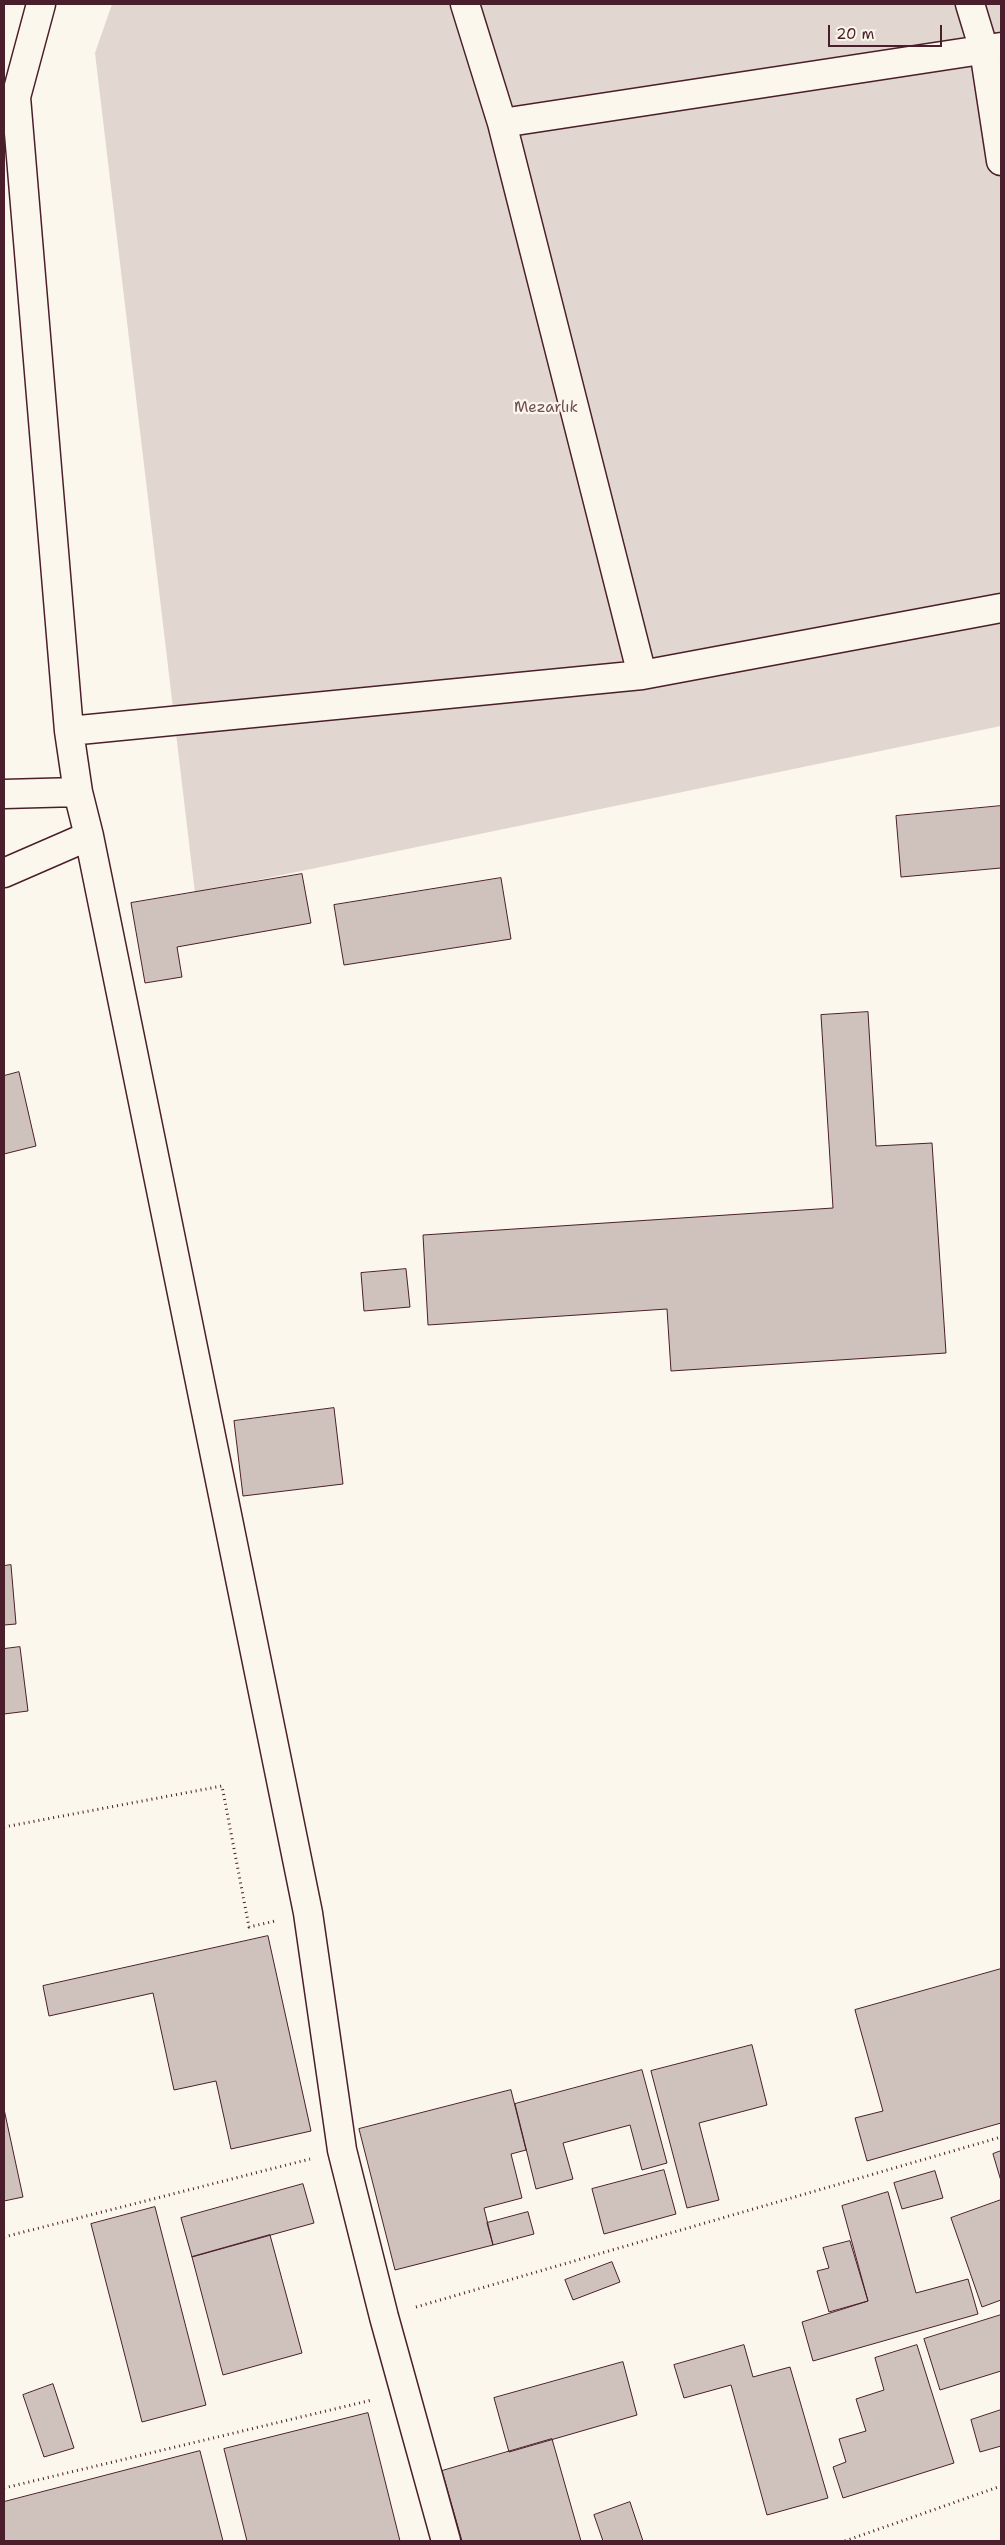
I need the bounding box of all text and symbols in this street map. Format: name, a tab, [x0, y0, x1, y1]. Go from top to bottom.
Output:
scale bar	[830, 15, 944, 47]
text: 20 m	[836, 24, 875, 44]
park label: Mezarlık	[514, 399, 578, 417]

